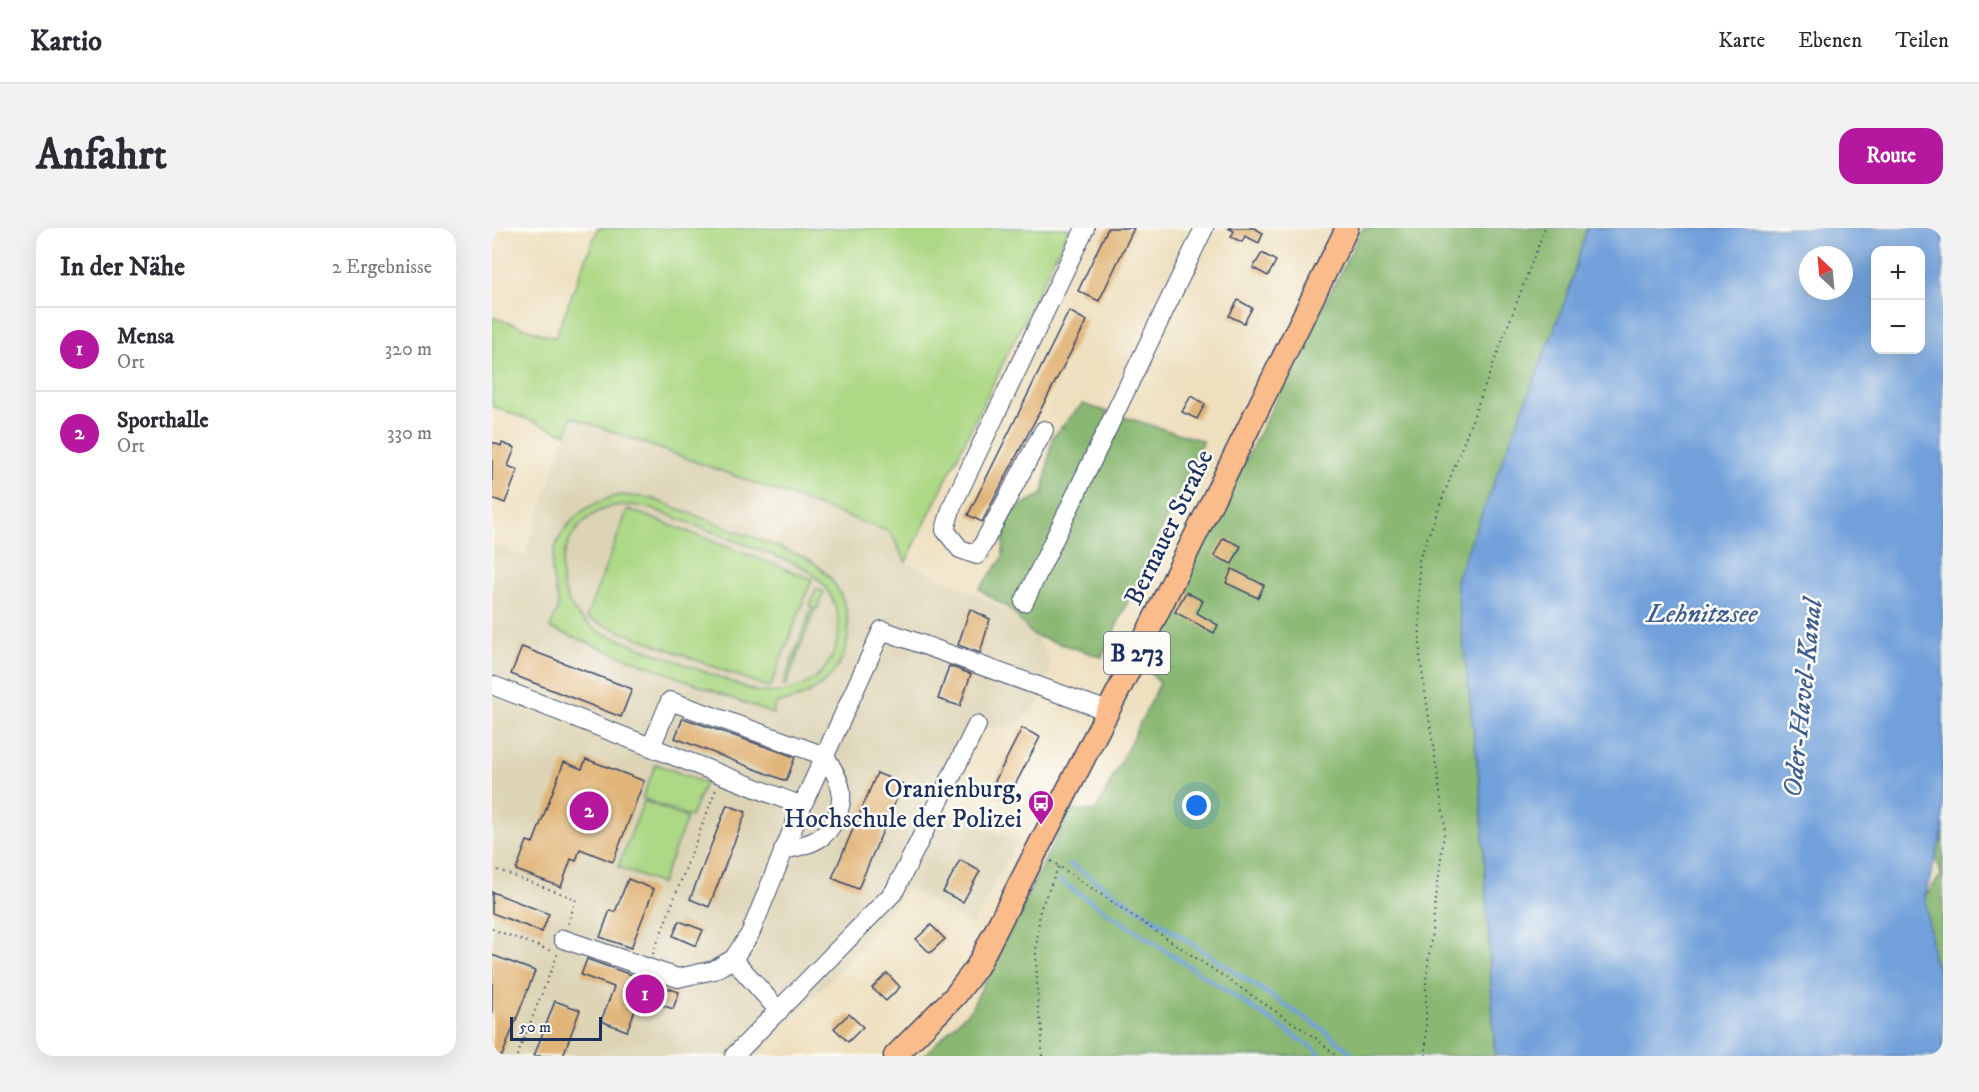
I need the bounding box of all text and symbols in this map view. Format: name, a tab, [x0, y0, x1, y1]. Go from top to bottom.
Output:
text: Kartio	[30, 24, 102, 59]
text: Karte	[1718, 28, 1765, 54]
text: Ebenen	[1798, 28, 1862, 54]
text: Teilen	[1895, 28, 1949, 54]
button: Route	[1839, 128, 1943, 184]
text: Anfahrt	[36, 130, 167, 182]
north arrow	[1799, 246, 1853, 300]
map controls	[1871, 246, 1925, 354]
button: +	[1871, 246, 1925, 300]
text: In der Nähe	[60, 251, 185, 284]
text: 2 Ergebnisse	[332, 255, 432, 280]
button: −	[1871, 300, 1925, 354]
text: Mensa	[117, 323, 174, 350]
text: 1	[76, 337, 83, 362]
text: 320 m	[385, 337, 432, 362]
text: Ort	[117, 350, 145, 375]
text: Sporthalle	[117, 407, 209, 434]
text: 2	[75, 421, 84, 446]
text: 330 m	[387, 421, 432, 446]
text: Ort	[117, 434, 145, 459]
street label: Bernauer Straße	[1117, 444, 1221, 611]
water label: Oder-Havel-Kanal	[1776, 594, 1831, 799]
water label: Lehnitzsee	[1645, 597, 1758, 631]
road number: B 273	[1104, 632, 1170, 674]
place label: Oranienburg, Hochschule der Polizei	[784, 773, 1022, 836]
pin: 2	[570, 788, 608, 834]
bus stop icon: Oranienburg, Hochschule der Polizei	[1026, 788, 1056, 826]
your location	[1182, 791, 1211, 820]
pin: 1	[626, 972, 664, 1017]
scale bar	[510, 1014, 602, 1042]
text: 50 m	[519, 1017, 551, 1037]

